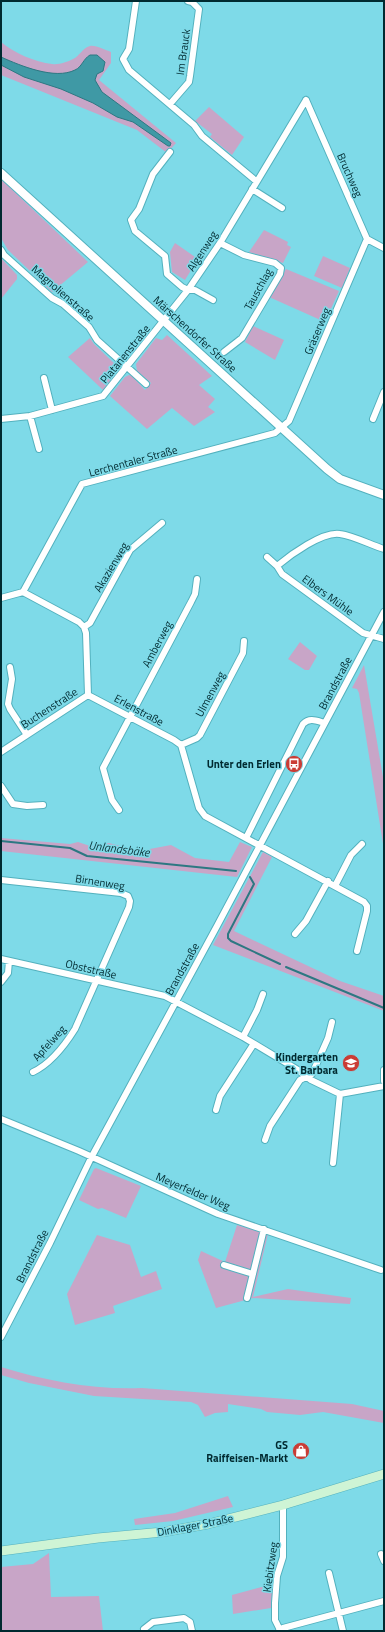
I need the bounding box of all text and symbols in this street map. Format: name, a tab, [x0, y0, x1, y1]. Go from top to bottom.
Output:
street label: Im Brauck	[172, 27, 194, 76]
street label: Bruchweg	[333, 150, 367, 200]
street label: Algenweg	[183, 227, 221, 275]
street label: Magnolienstraße	[28, 261, 98, 325]
street label: Tauschlag	[240, 265, 276, 313]
street label: Märschendorfer Straße	[150, 292, 241, 376]
street label: Gräserweg	[300, 304, 334, 357]
street label: Platanenstraße	[96, 321, 154, 387]
street label: Lerchentaler Straße	[87, 441, 180, 481]
street label: Akazienweg	[90, 539, 132, 595]
street label: Elbers Mühle	[299, 571, 357, 619]
street label: Amberweg	[138, 618, 176, 670]
street label: Brandstraße	[314, 653, 356, 712]
street label: Ulmenweg	[191, 668, 229, 720]
street label: Buchenstraße	[17, 683, 81, 732]
street label: Erlenstraße	[111, 690, 167, 730]
bus stop icon: Unter den Erlen	[284, 754, 304, 774]
place label: Unter den Erlen	[207, 756, 281, 772]
water label: Unlandsbäke	[87, 835, 152, 862]
street label: Birnenweg	[74, 870, 126, 894]
street label: Brandstraße	[161, 939, 203, 998]
street label: Obststraße	[64, 955, 119, 983]
street label: Apfelweg	[28, 1021, 70, 1065]
place label: Kindergarten St. Barbara	[276, 1049, 338, 1078]
school or university icon: Kindergarten St. Barbara	[341, 1053, 361, 1073]
street label: Meyerfelder Weg	[153, 1168, 233, 1214]
street label: Brandstraße	[12, 1226, 52, 1285]
place label: GS Raiffeisen-Markt	[206, 1437, 288, 1466]
shop icon: GS Raiffeisen-Markt	[291, 1441, 311, 1461]
street label: Dinklager Straße	[156, 1510, 235, 1540]
street label: Kiebitzweg	[259, 1540, 282, 1593]

